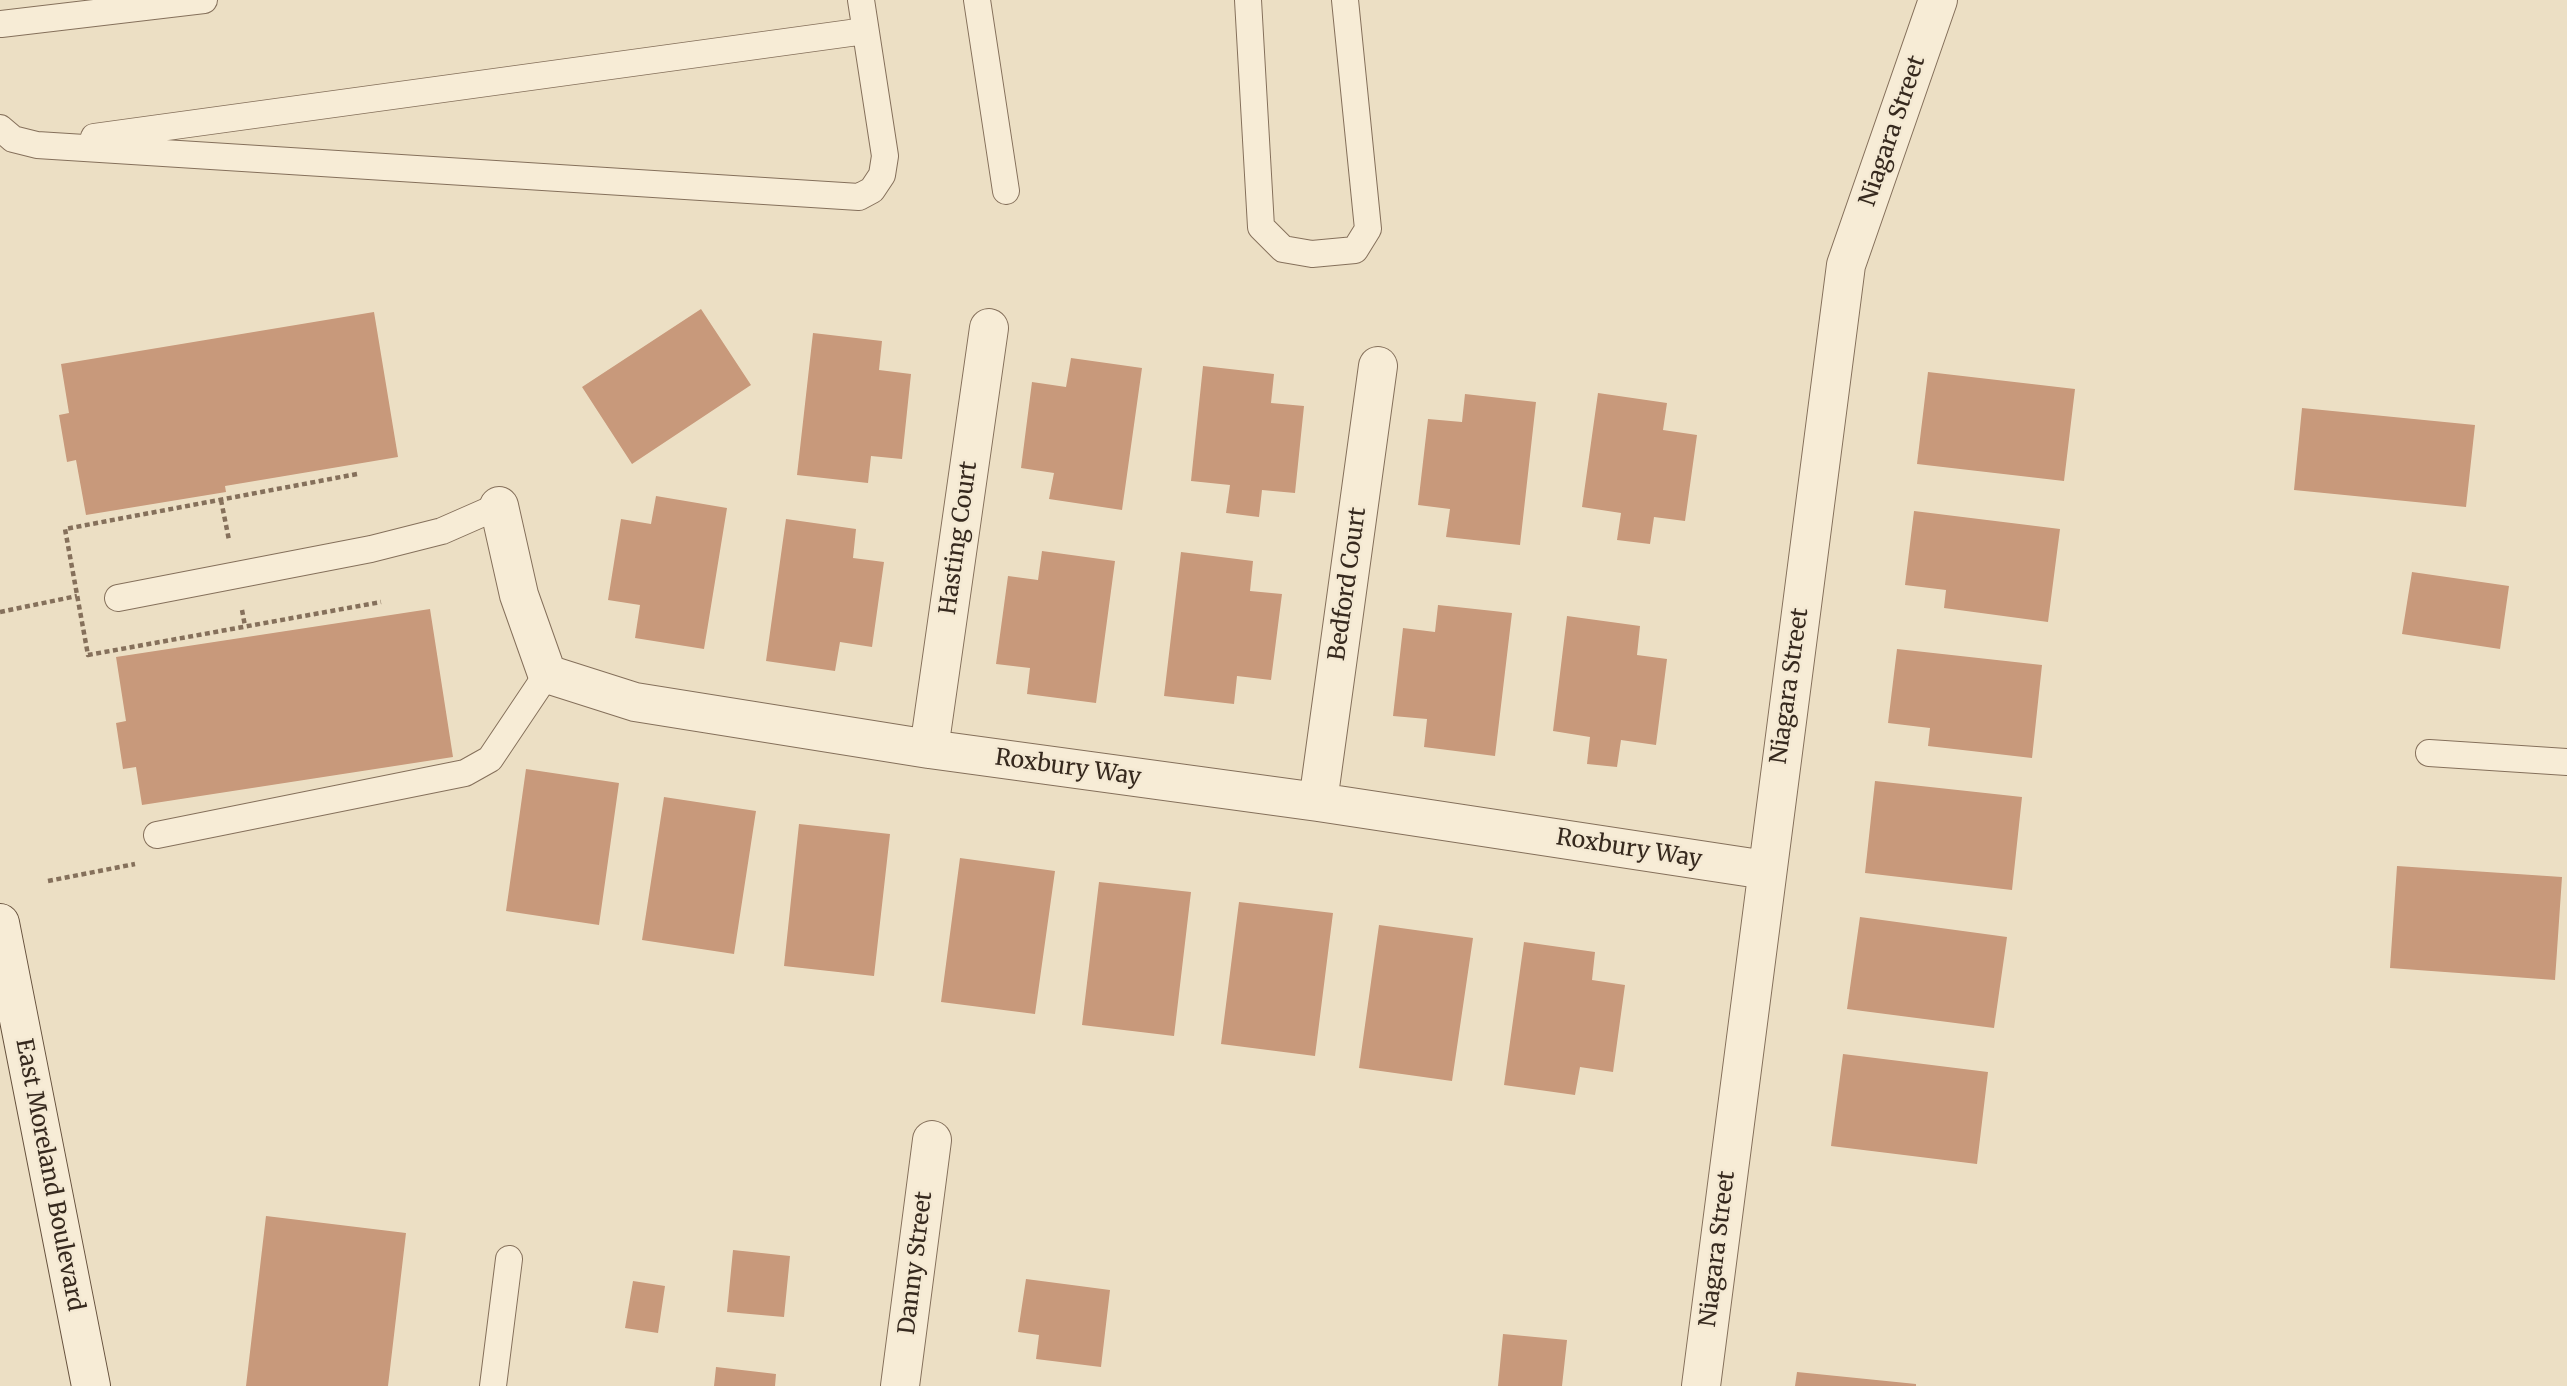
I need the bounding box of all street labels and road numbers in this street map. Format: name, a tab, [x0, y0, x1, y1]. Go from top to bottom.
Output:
street label: Niagara Street	[1854, 52, 1932, 210]
street label: Hasting Court	[935, 459, 983, 617]
street label: Bedford Court	[1324, 506, 1372, 662]
street label: Niagara Street	[1765, 606, 1815, 766]
street label: Roxbury Way	[993, 744, 1143, 792]
street label: Roxbury Way	[1554, 824, 1704, 874]
street label: East Moreland Boulevard	[9, 1036, 89, 1314]
street label: Niagara Street	[1695, 1169, 1741, 1329]
street label: Danny Street	[894, 1190, 938, 1336]

